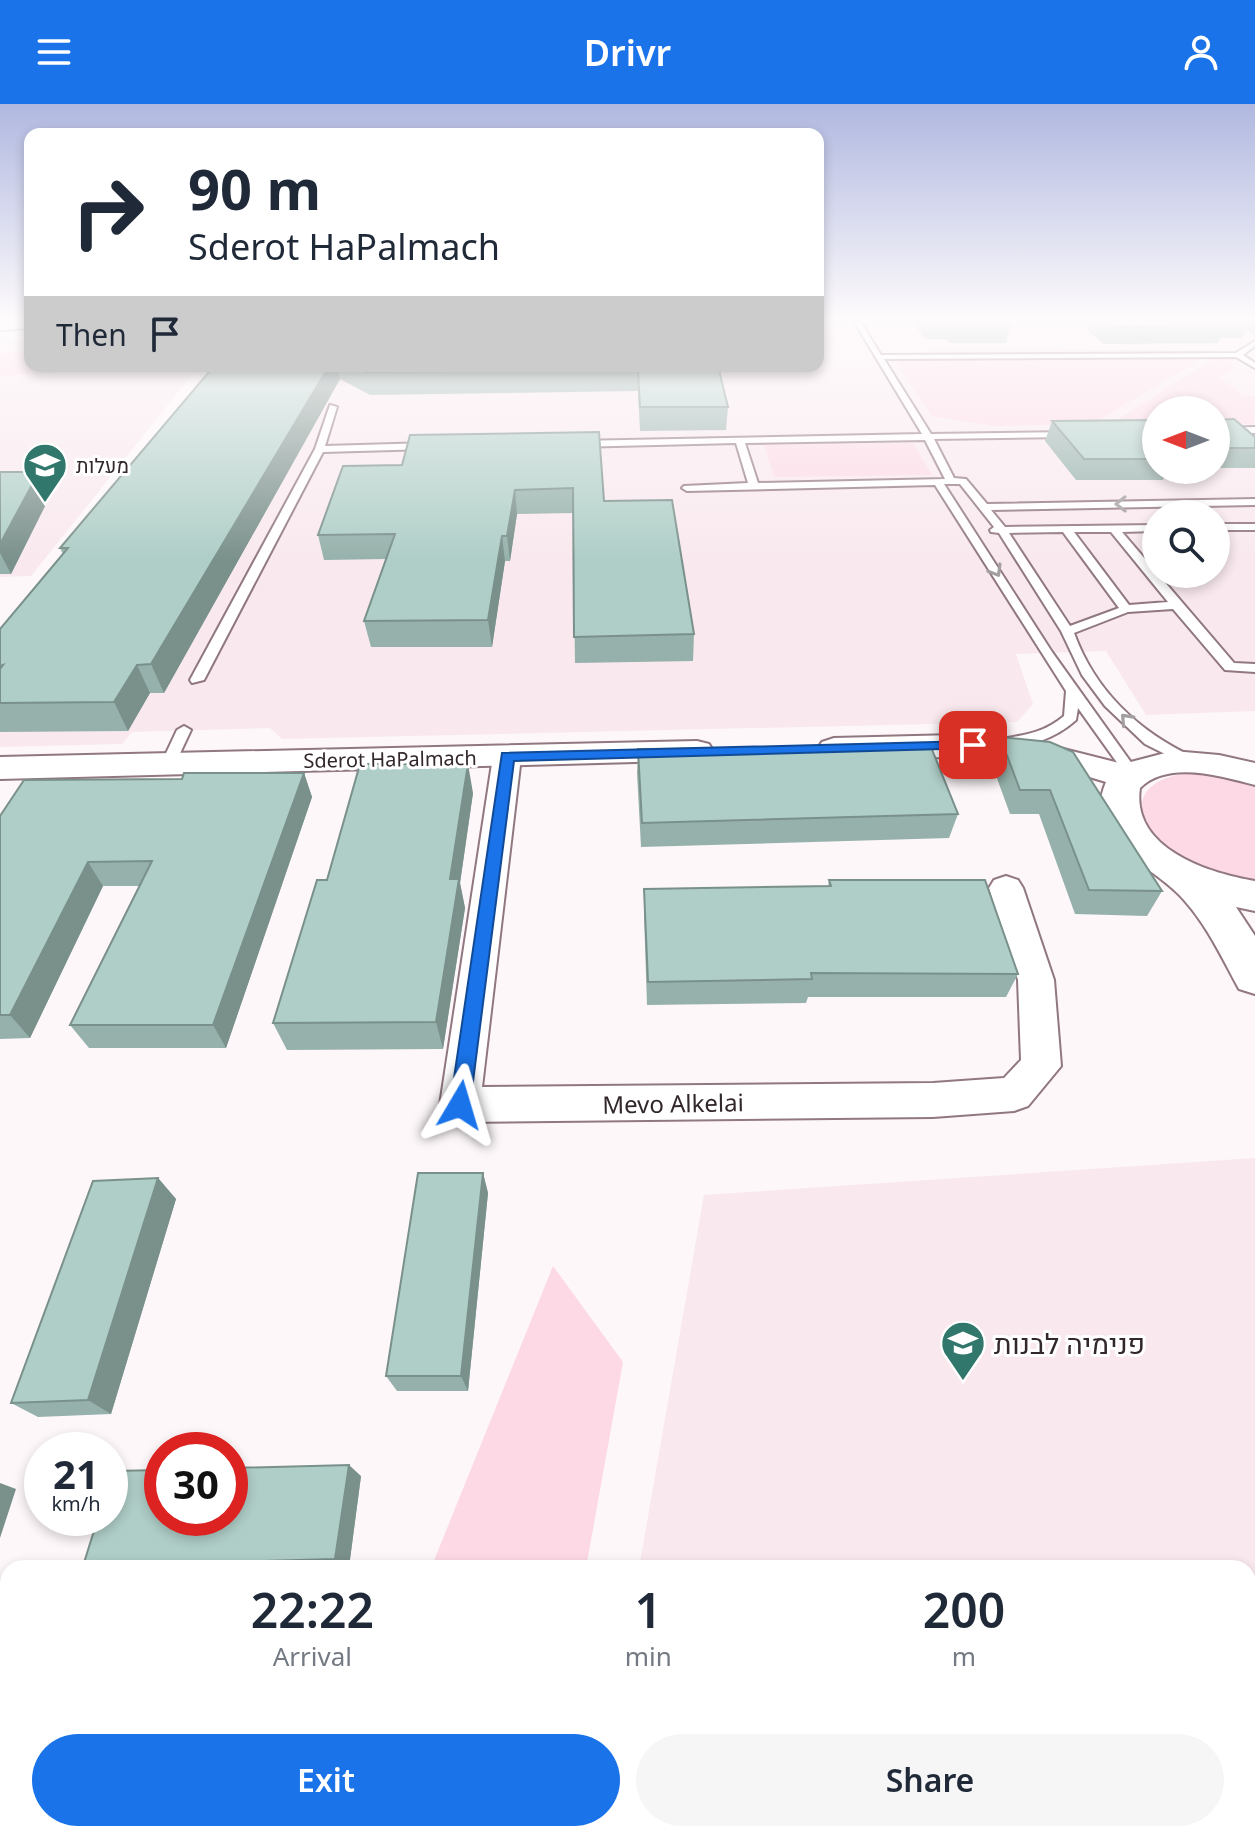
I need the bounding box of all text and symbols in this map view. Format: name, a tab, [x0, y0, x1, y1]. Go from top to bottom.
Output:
text: Drivr	[584, 28, 671, 77]
icon: menu	[32, 30, 76, 74]
icon: person	[1179, 30, 1223, 74]
text: 90 m	[188, 150, 321, 226]
icon: right	[56, 160, 160, 264]
text: Sderot HaPalmach	[188, 222, 500, 271]
icon: arrive	[143, 312, 187, 356]
text: Then	[56, 314, 127, 355]
north arrow	[1142, 396, 1230, 484]
map controls	[1142, 396, 1230, 588]
school or university icon: מעלות	[21, 441, 69, 504]
place label: מעלות	[76, 452, 129, 479]
one-way arrow	[1114, 496, 1127, 513]
button: search	[1142, 500, 1230, 588]
one-way arrow	[986, 562, 1001, 576]
pin	[939, 711, 1007, 779]
one-way arrow	[1121, 713, 1135, 728]
icon: arrive	[951, 723, 995, 767]
street label: Sderot HaPalmach	[303, 744, 477, 774]
position arrow	[418, 1063, 502, 1147]
street label: Mevo Alkelai	[602, 1085, 744, 1121]
school or university icon: פנימיה לבנות	[939, 1319, 987, 1382]
place label: פנימיה לבנות	[994, 1324, 1145, 1362]
speed limit sign: 30	[144, 1432, 248, 1536]
text: 21	[53, 1446, 99, 1501]
text: km/h	[51, 1490, 101, 1517]
text: 22:22	[251, 1577, 374, 1642]
text: 1	[635, 1577, 662, 1642]
text: 200	[923, 1577, 1005, 1642]
text: Arrival	[273, 1638, 352, 1674]
text: min	[625, 1638, 672, 1674]
text: m	[952, 1638, 976, 1674]
button: Exit	[32, 1734, 620, 1826]
button: Share	[636, 1734, 1224, 1826]

